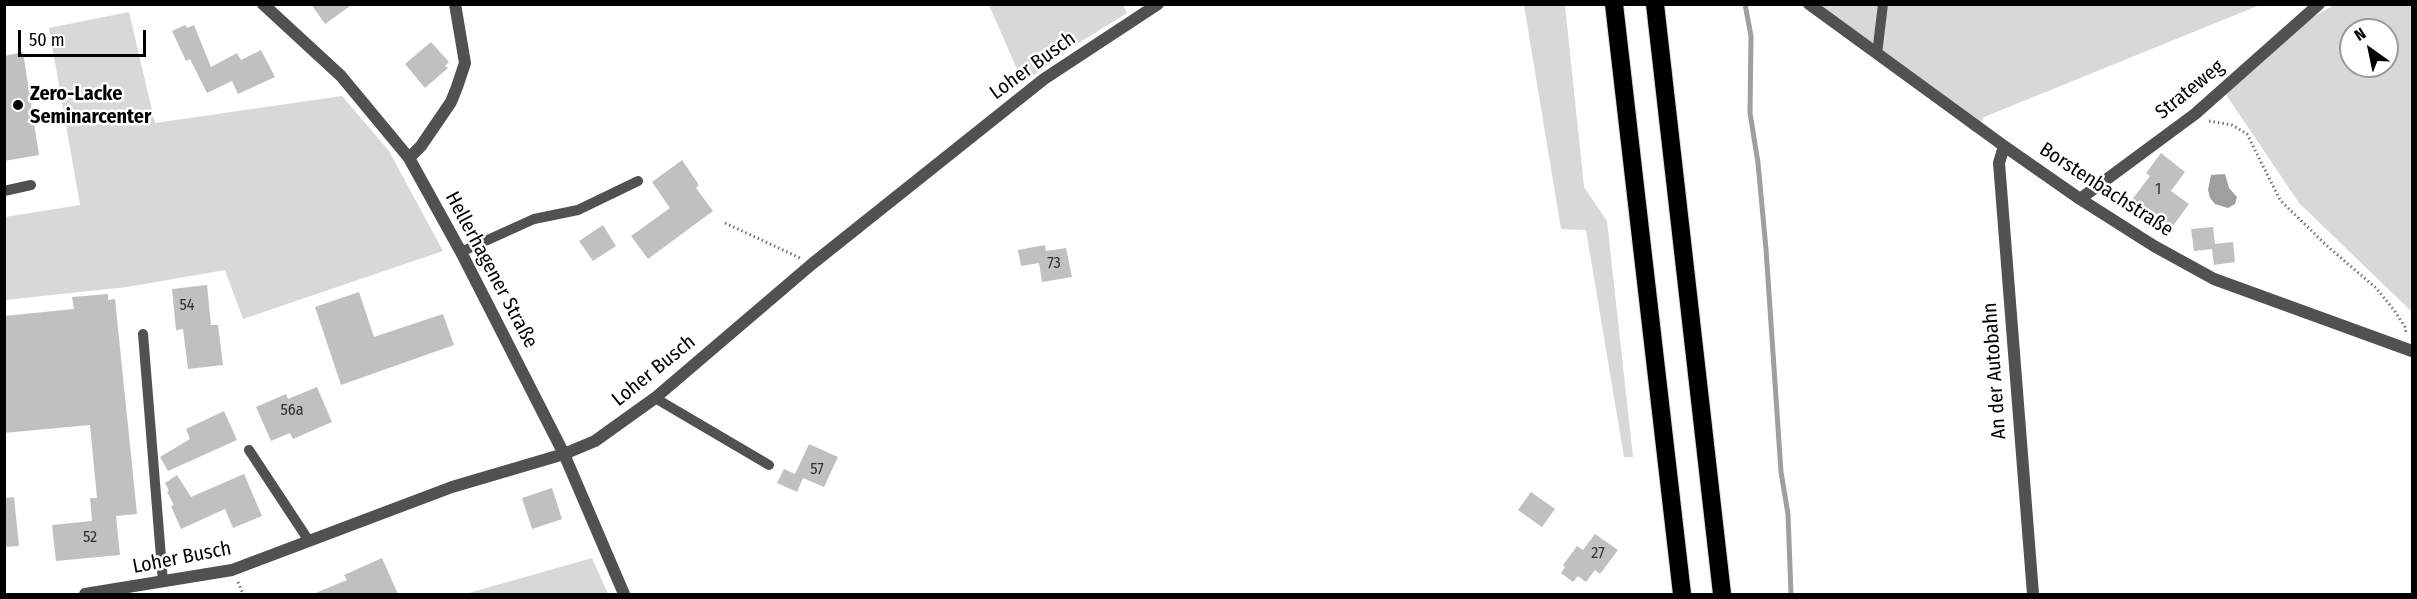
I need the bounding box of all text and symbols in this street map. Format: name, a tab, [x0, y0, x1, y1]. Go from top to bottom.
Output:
scale bar	[21, 18, 148, 56]
north arrow	[2339, 18, 2399, 78]
text: N	[2351, 24, 2369, 45]
street label: Loher Busch	[985, 27, 1081, 105]
text: 50 m	[29, 29, 65, 51]
street label: Strateweg	[2151, 55, 2229, 125]
place label: Zero-Lacke Seminarcenter	[30, 82, 151, 129]
marker: Zero-Lacke Seminarcenter	[11, 98, 25, 112]
street label: Borstenbachstraße	[2035, 138, 2177, 242]
house number: 1	[2155, 180, 2161, 200]
street label: Hellerhagener Straße	[440, 188, 542, 352]
house number: 73	[1047, 254, 1061, 274]
house number: 54	[179, 296, 195, 316]
street label: An der Autobahn	[1978, 302, 2012, 440]
street label: Loher Busch	[608, 330, 700, 412]
house number: 56a	[280, 401, 304, 421]
house number: 57	[810, 460, 824, 480]
house number: 52	[83, 528, 97, 548]
street label: Loher Busch	[131, 537, 233, 579]
house number: 27	[1591, 544, 1605, 564]

